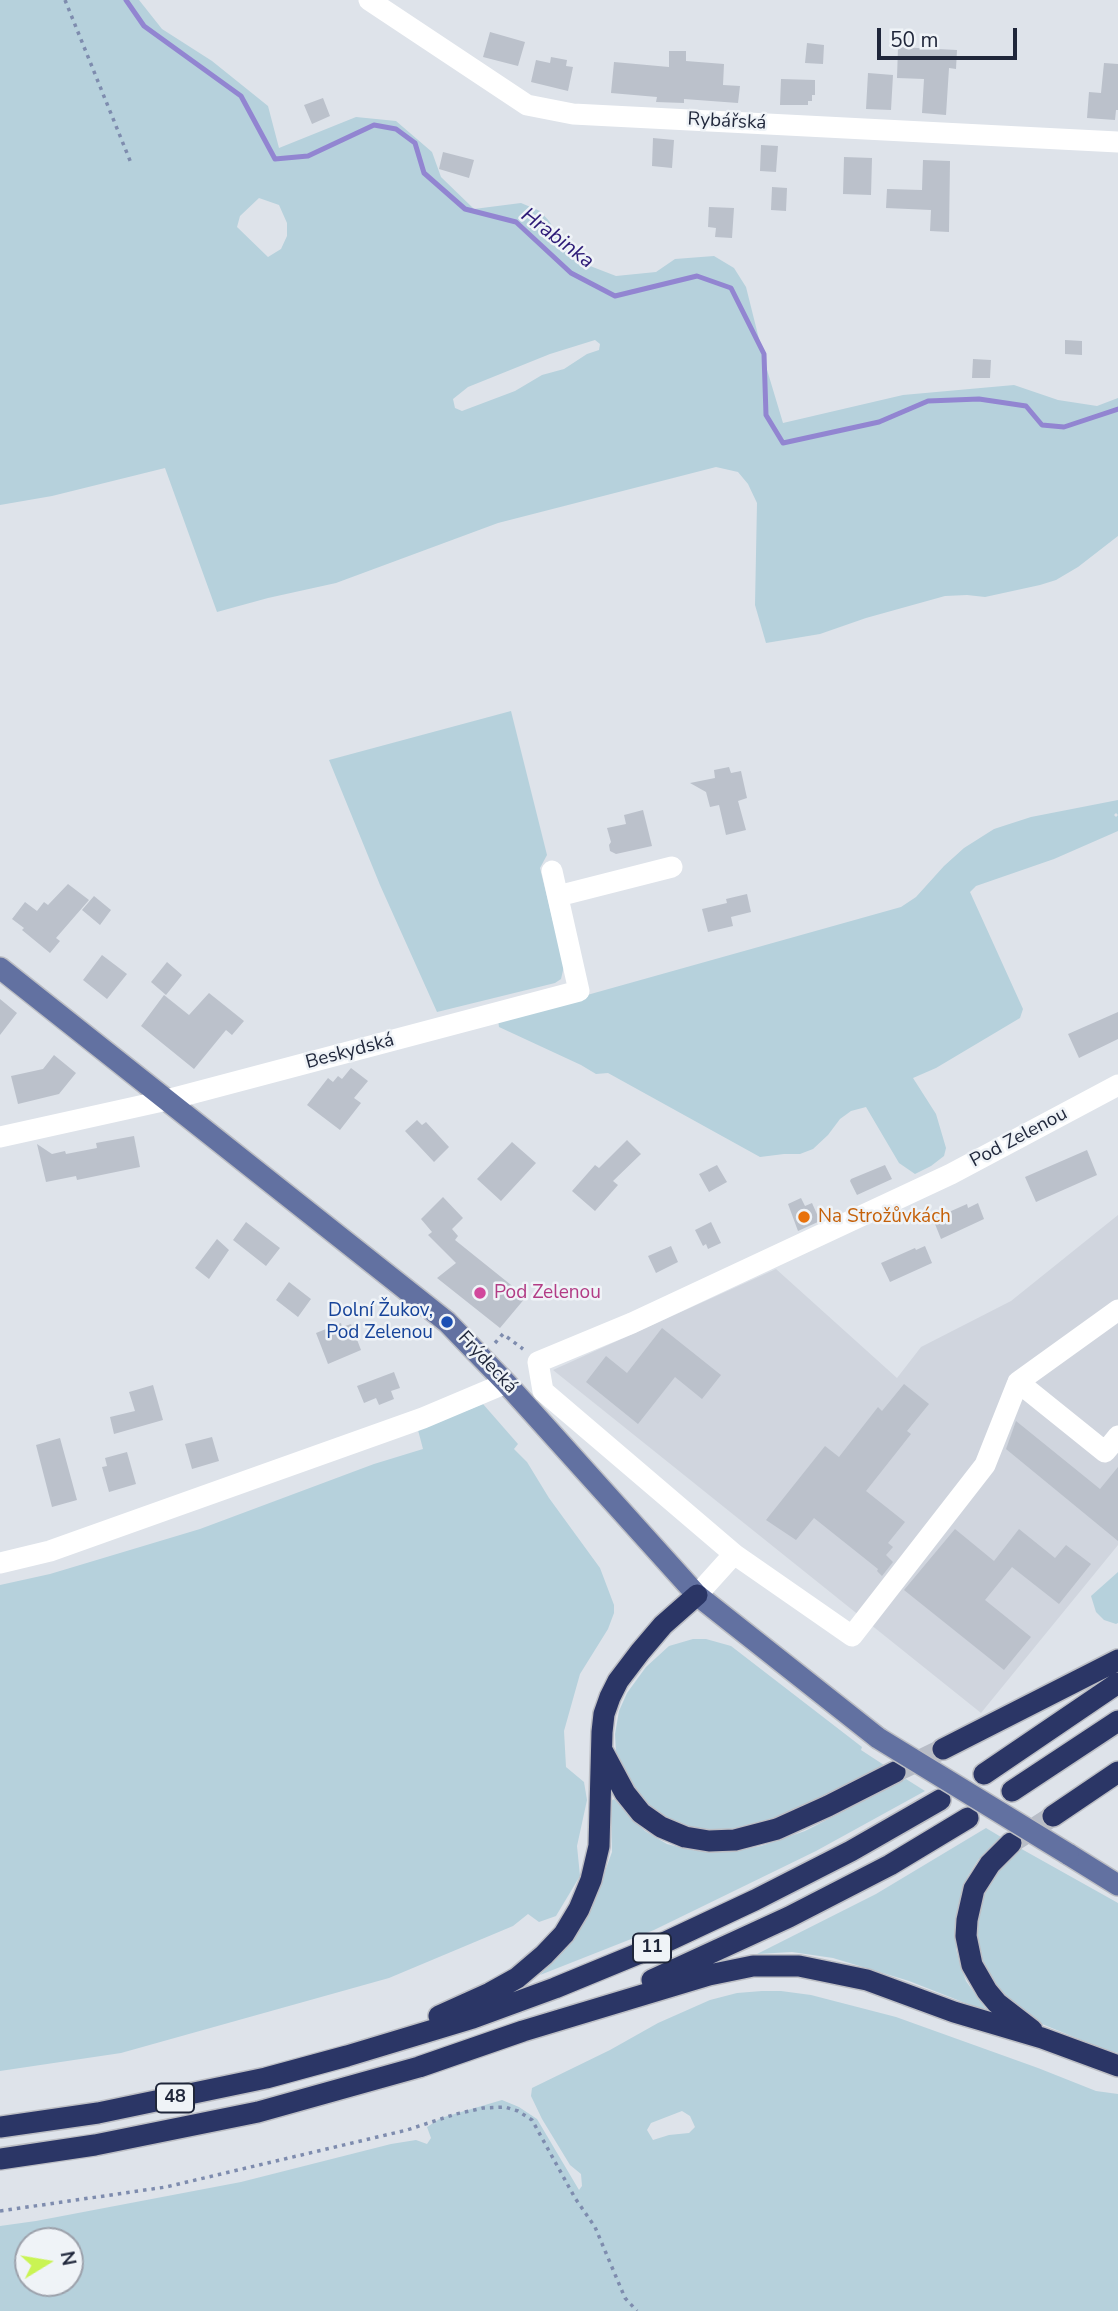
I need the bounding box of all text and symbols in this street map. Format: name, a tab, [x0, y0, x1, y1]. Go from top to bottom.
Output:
scale bar	[880, 14, 1020, 58]
text: 50 m	[890, 26, 939, 54]
street label: Rybářská	[687, 109, 767, 135]
water label: Hrabinka	[515, 203, 599, 275]
street label: Beskydská	[303, 1029, 397, 1075]
street label: Pod Zelenou	[967, 1103, 1071, 1173]
place label: Na Strožůvkách	[818, 1206, 951, 1228]
marker: Na Strožůvkách	[796, 1209, 812, 1225]
place label: Pod Zelenou	[494, 1282, 601, 1304]
marker: Pod Zelenou	[472, 1285, 488, 1301]
place label: Dolní Žukov, Pod Zelenou	[326, 1300, 433, 1344]
marker: Dolní Žukov, Pod Zelenou	[439, 1314, 455, 1330]
street label: Frýdecká	[453, 1327, 521, 1399]
road number: 11	[633, 1934, 671, 1962]
road number: 48	[156, 2084, 194, 2112]
north arrow	[14, 2227, 84, 2297]
text: N	[54, 2249, 82, 2268]

